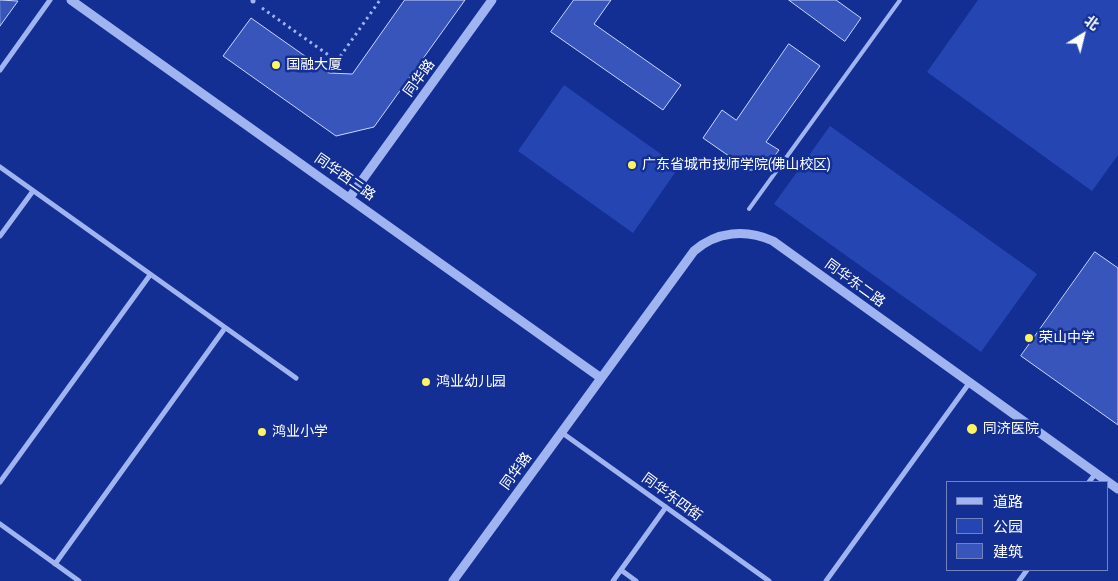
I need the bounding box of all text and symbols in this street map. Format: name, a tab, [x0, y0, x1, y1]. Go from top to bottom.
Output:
north arrow	[1058, 10, 1108, 60]
text: 北	[1081, 12, 1102, 33]
street label: 同华路	[400, 56, 438, 100]
place label: 国融大厦	[286, 57, 342, 73]
marker: 国融大厦	[270, 59, 282, 71]
street label: 同华西二路	[312, 150, 378, 204]
place label: 广东省城市技师学院(佛山校区)	[642, 157, 831, 173]
marker: 广东省城市技师学院(佛山校区)	[626, 159, 638, 171]
street label: 同华东二路	[822, 256, 888, 310]
place label: 荣山中学	[1039, 330, 1095, 346]
marker: 荣山中学	[1023, 332, 1035, 344]
place label: 鸿业幼儿园	[436, 374, 506, 390]
marker: 鸿业幼儿园	[420, 376, 432, 388]
place label: 同济医院	[983, 421, 1039, 437]
marker: 同济医院	[965, 422, 979, 436]
place label: 鸿业小学	[272, 424, 328, 440]
marker: 鸿业小学	[256, 426, 268, 438]
street label: 同华路	[497, 449, 535, 493]
street label: 同华东四街	[639, 470, 705, 524]
legend	[946, 481, 1108, 571]
text: 道路	[993, 493, 1023, 510]
text: 公园	[993, 518, 1023, 535]
text: 建筑	[993, 543, 1023, 560]

